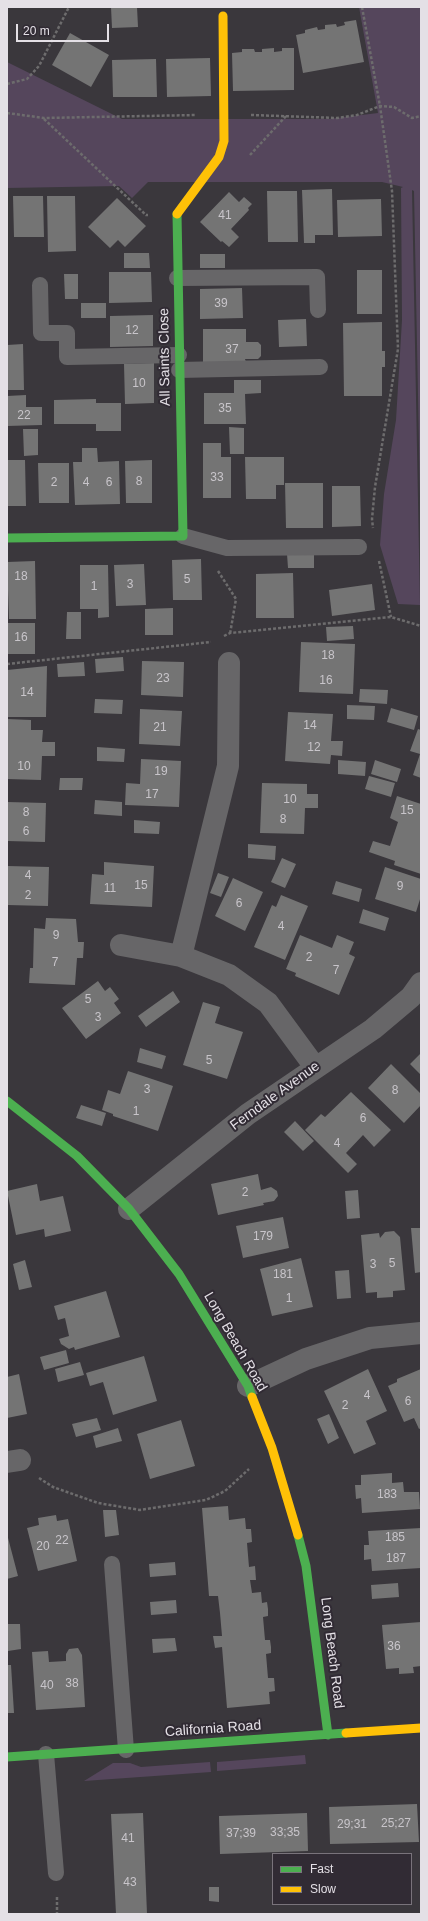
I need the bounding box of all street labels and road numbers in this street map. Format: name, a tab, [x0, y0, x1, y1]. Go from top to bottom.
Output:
street label: All Saints Close	[156, 308, 174, 406]
street label: Ferndale Avenue	[227, 1058, 323, 1134]
street label: Long Beach Road	[200, 1289, 270, 1395]
street label: Long Beach Road	[317, 1596, 347, 1710]
street label: California Road	[164, 1717, 262, 1741]

